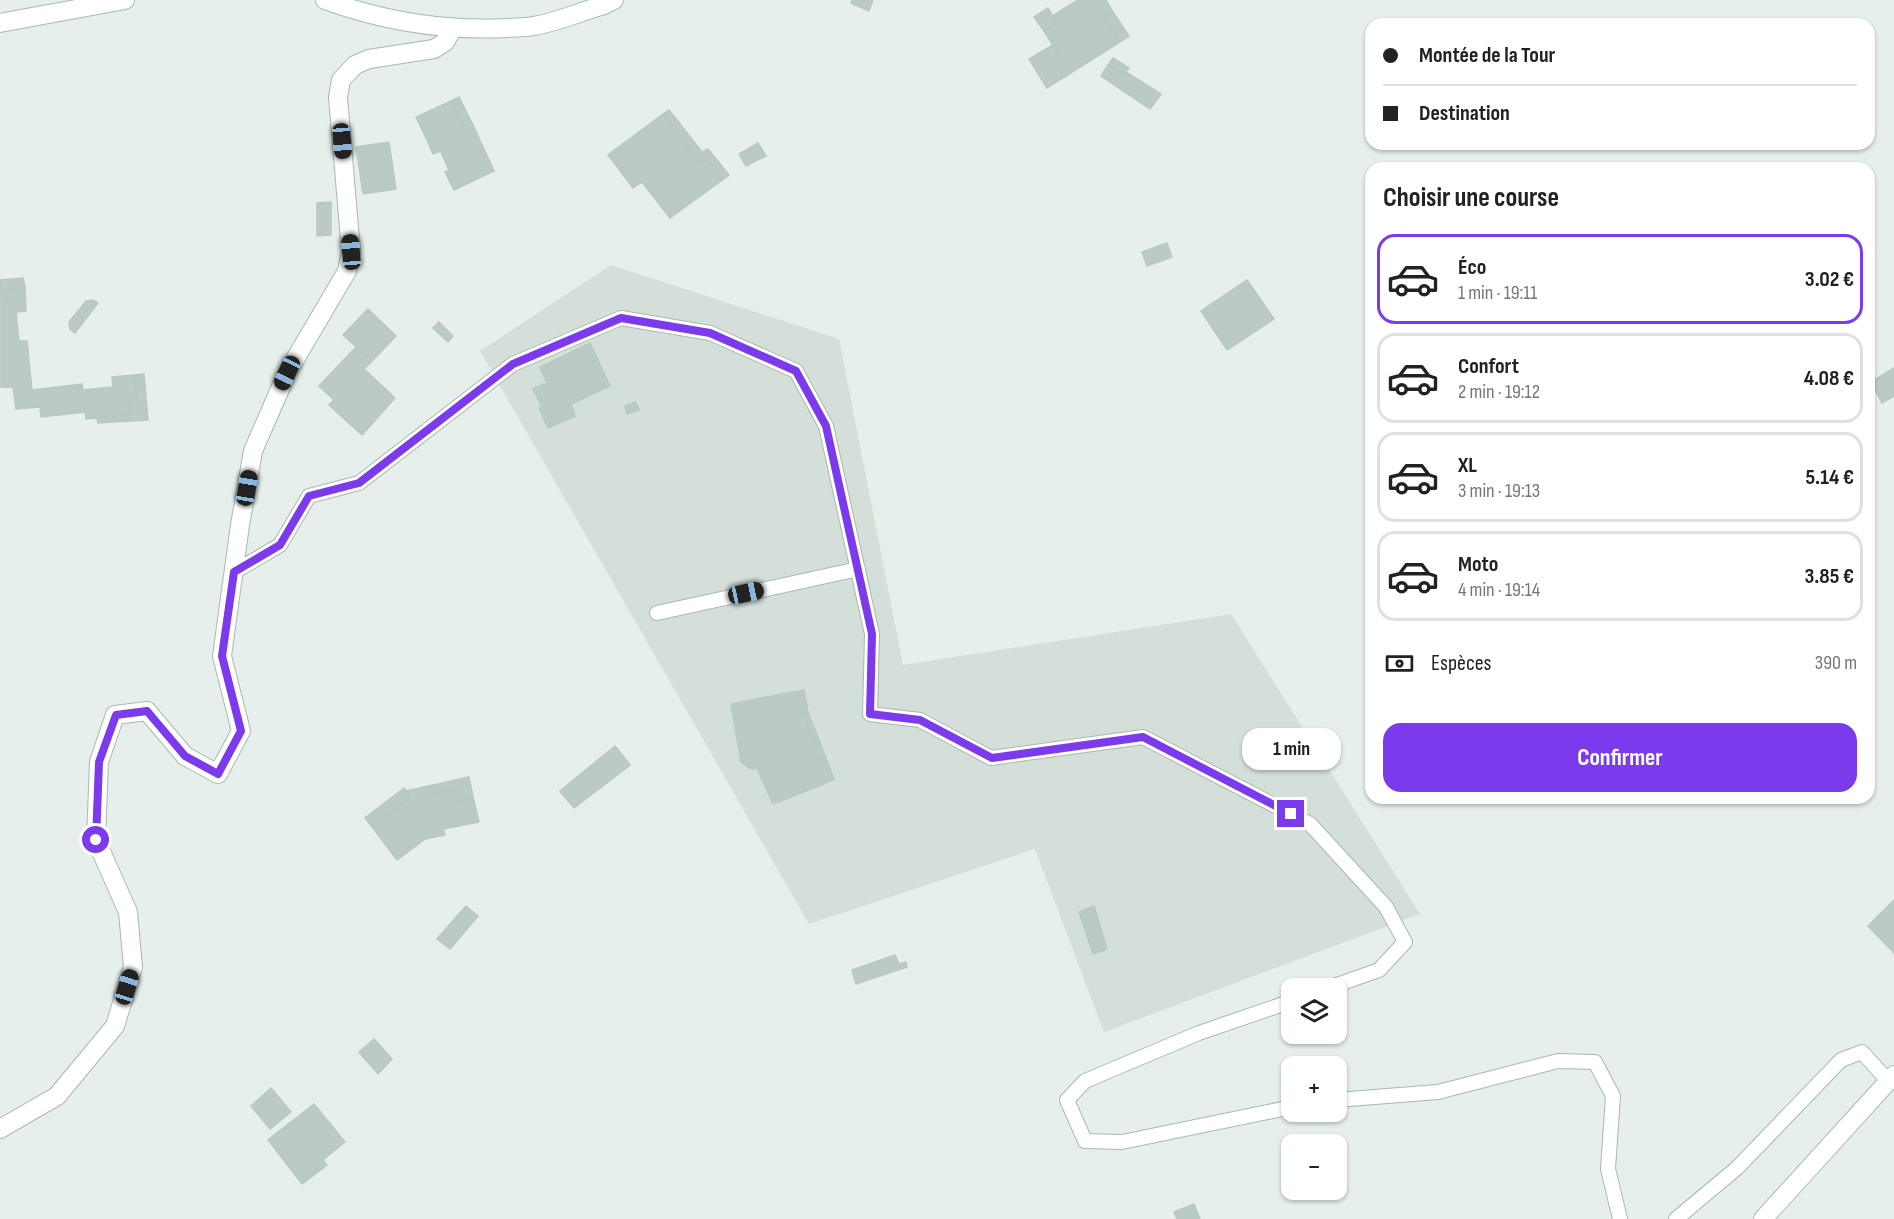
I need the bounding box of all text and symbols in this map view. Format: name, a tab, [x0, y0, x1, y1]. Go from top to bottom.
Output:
text: Montée de la Tour	[1419, 42, 1555, 69]
text: Destination	[1419, 100, 1510, 127]
car	[331, 122, 353, 160]
text: Choisir une course	[1383, 182, 1559, 214]
car	[340, 233, 362, 271]
icon: car	[1386, 252, 1440, 306]
text: Éco	[1458, 254, 1486, 281]
text: 3.02 €	[1805, 266, 1854, 293]
text: 1 min · 19:11	[1458, 281, 1537, 305]
icon: car	[1386, 351, 1440, 405]
car	[271, 353, 303, 393]
text: Confort	[1458, 353, 1519, 380]
text: 4.08 €	[1804, 365, 1854, 392]
text: 2 min · 19:12	[1458, 380, 1540, 404]
icon: car	[1386, 450, 1440, 504]
text: XL	[1458, 452, 1477, 479]
text: 5.14 €	[1805, 464, 1854, 491]
car	[235, 469, 259, 507]
text: 3 min · 19:13	[1458, 479, 1540, 503]
icon: car	[1386, 549, 1440, 603]
text: Moto	[1458, 551, 1498, 578]
text: 3.85 €	[1804, 563, 1854, 590]
text: 4 min · 19:14	[1458, 578, 1540, 602]
car	[727, 580, 765, 606]
icon: cash	[1383, 647, 1416, 680]
text: Espèces	[1431, 650, 1491, 677]
text: 390 m	[1815, 651, 1857, 675]
button: Confirmer	[1383, 723, 1857, 792]
callout: 1 min	[1242, 727, 1340, 769]
text: 1 min	[1273, 737, 1310, 761]
route end	[1277, 800, 1304, 827]
route start	[82, 826, 109, 853]
car	[113, 967, 141, 1007]
map controls	[1281, 978, 1347, 1200]
button: layers	[1281, 978, 1347, 1044]
button: +	[1281, 1056, 1347, 1122]
button: −	[1281, 1134, 1347, 1200]

